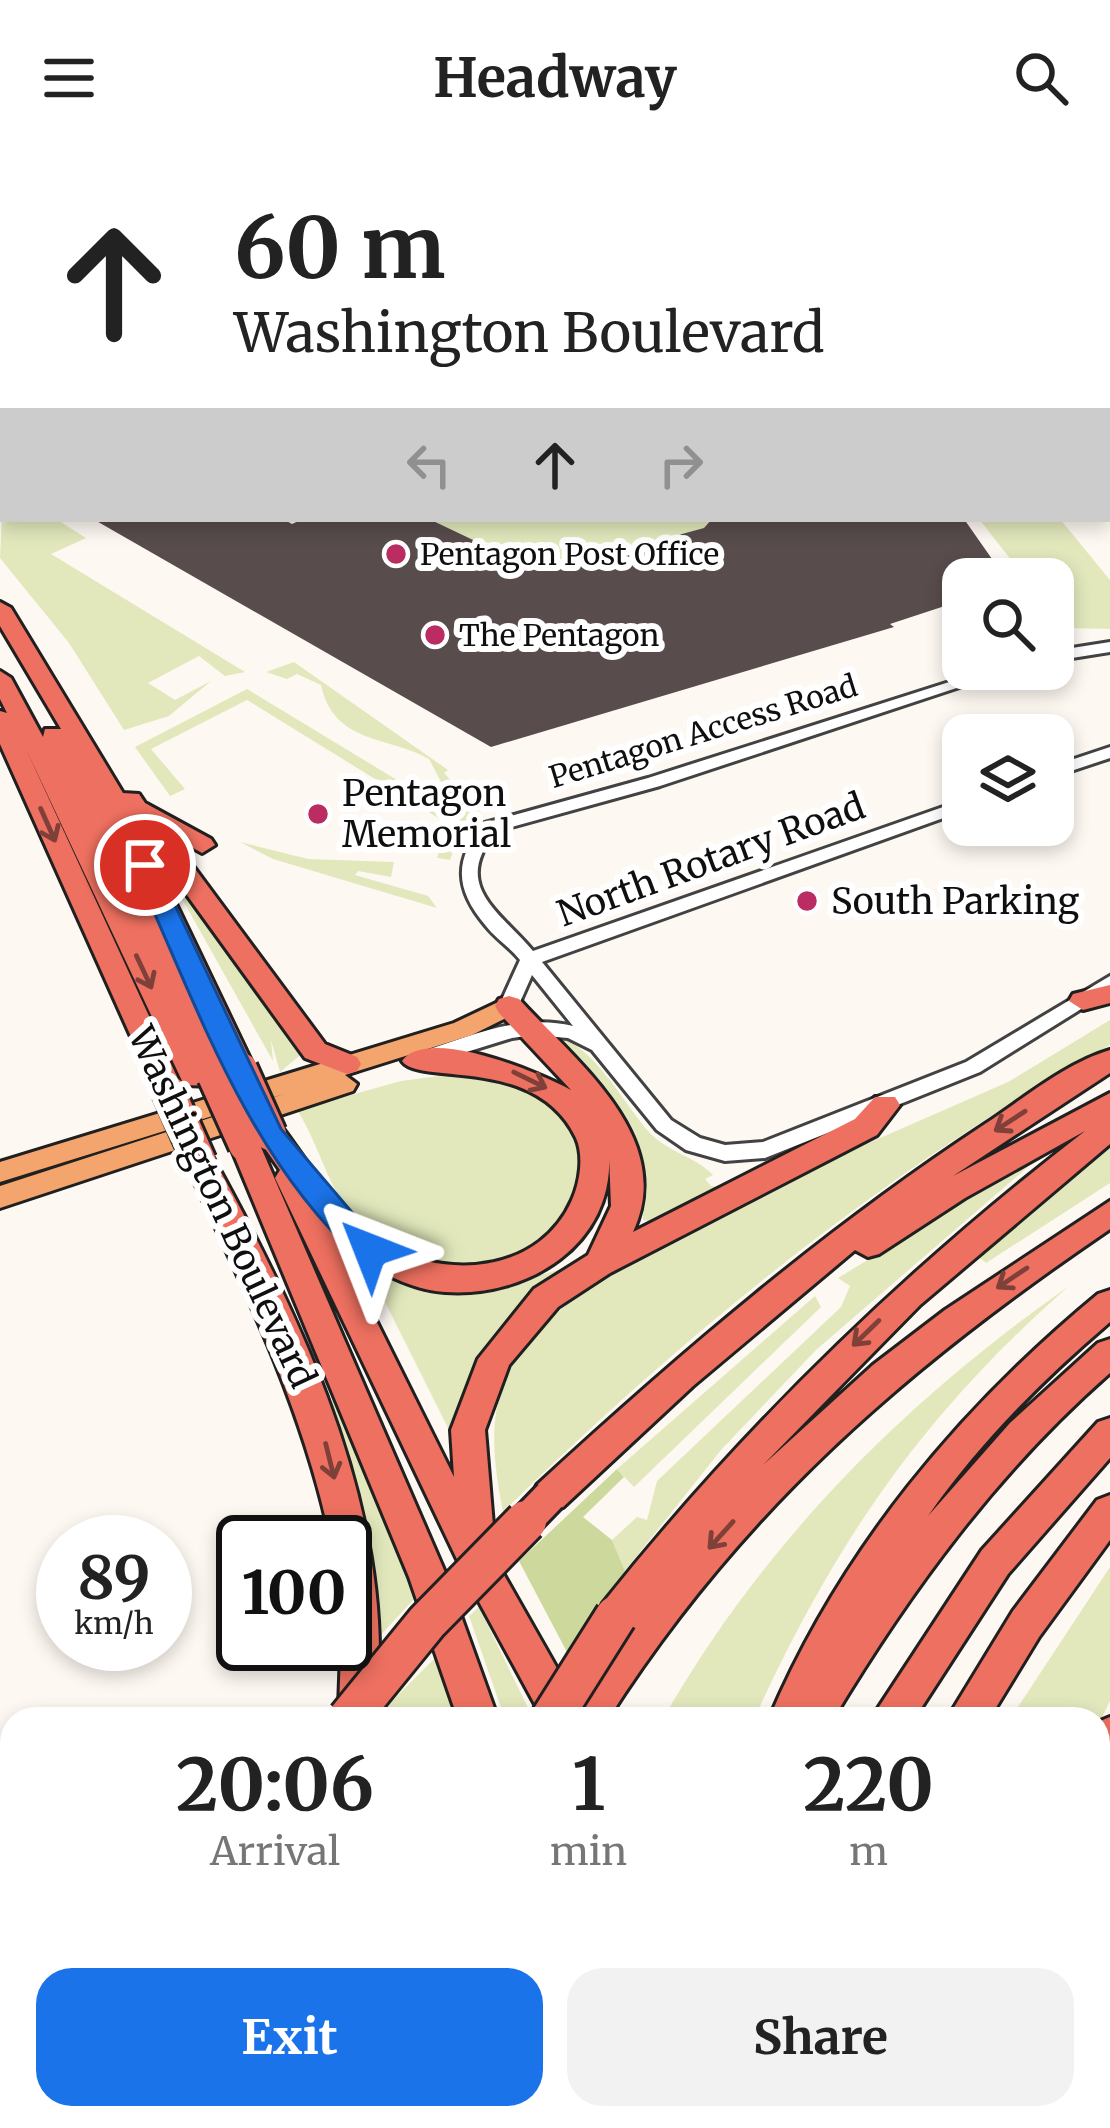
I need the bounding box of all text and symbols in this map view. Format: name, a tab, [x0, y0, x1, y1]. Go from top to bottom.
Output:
text: Headway	[433, 44, 677, 112]
icon: menu	[36, 45, 102, 111]
icon: search	[1008, 45, 1074, 111]
text: 60 m	[234, 195, 445, 301]
icon: ahead	[36, 204, 192, 360]
text: Washington Boulevard	[234, 299, 824, 367]
icon: left	[396, 432, 462, 498]
icon: ahead	[522, 432, 588, 498]
icon: right	[648, 432, 714, 498]
place label: Pentagon Post Office	[420, 535, 719, 573]
marker: Pentagon Post Office	[383, 541, 409, 567]
map controls	[942, 558, 1074, 846]
button: search	[942, 558, 1074, 690]
place label: The Pentagon	[459, 616, 660, 654]
marker: The Pentagon	[422, 622, 448, 648]
street label: Pentagon Access Road	[544, 666, 862, 796]
button: layers	[942, 714, 1074, 846]
place label: Pentagon Memorial	[342, 771, 511, 857]
street label: North Rotary Road	[551, 783, 871, 937]
marker: Pentagon Memorial	[305, 801, 331, 827]
one-way arrow	[38, 806, 60, 842]
pin	[94, 814, 196, 916]
icon: arrive	[112, 832, 178, 898]
place label: South Parking	[831, 879, 1079, 924]
marker: South Parking	[794, 888, 820, 914]
one-way arrow	[134, 953, 156, 989]
street label: Washington Boulevard	[118, 1018, 326, 1395]
one-way arrow	[512, 1070, 548, 1093]
one-way arrow	[994, 1109, 1028, 1134]
position arrow	[307, 1187, 433, 1313]
one-way arrow	[996, 1265, 1030, 1290]
one-way arrow	[852, 1318, 881, 1346]
one-way arrow	[320, 1441, 342, 1479]
speed limit sign: 100	[216, 1515, 372, 1671]
one-way arrow	[708, 1519, 735, 1549]
text: 89	[77, 1540, 151, 1615]
text: km/h	[74, 1604, 154, 1642]
text: 20:06	[176, 1739, 374, 1830]
text: 1	[572, 1739, 605, 1830]
text: 220	[803, 1739, 934, 1830]
text: Arrival	[210, 1827, 340, 1876]
text: min	[550, 1827, 627, 1876]
text: m	[849, 1827, 888, 1876]
button: Exit	[36, 1968, 543, 2106]
button: Share	[567, 1968, 1074, 2106]

